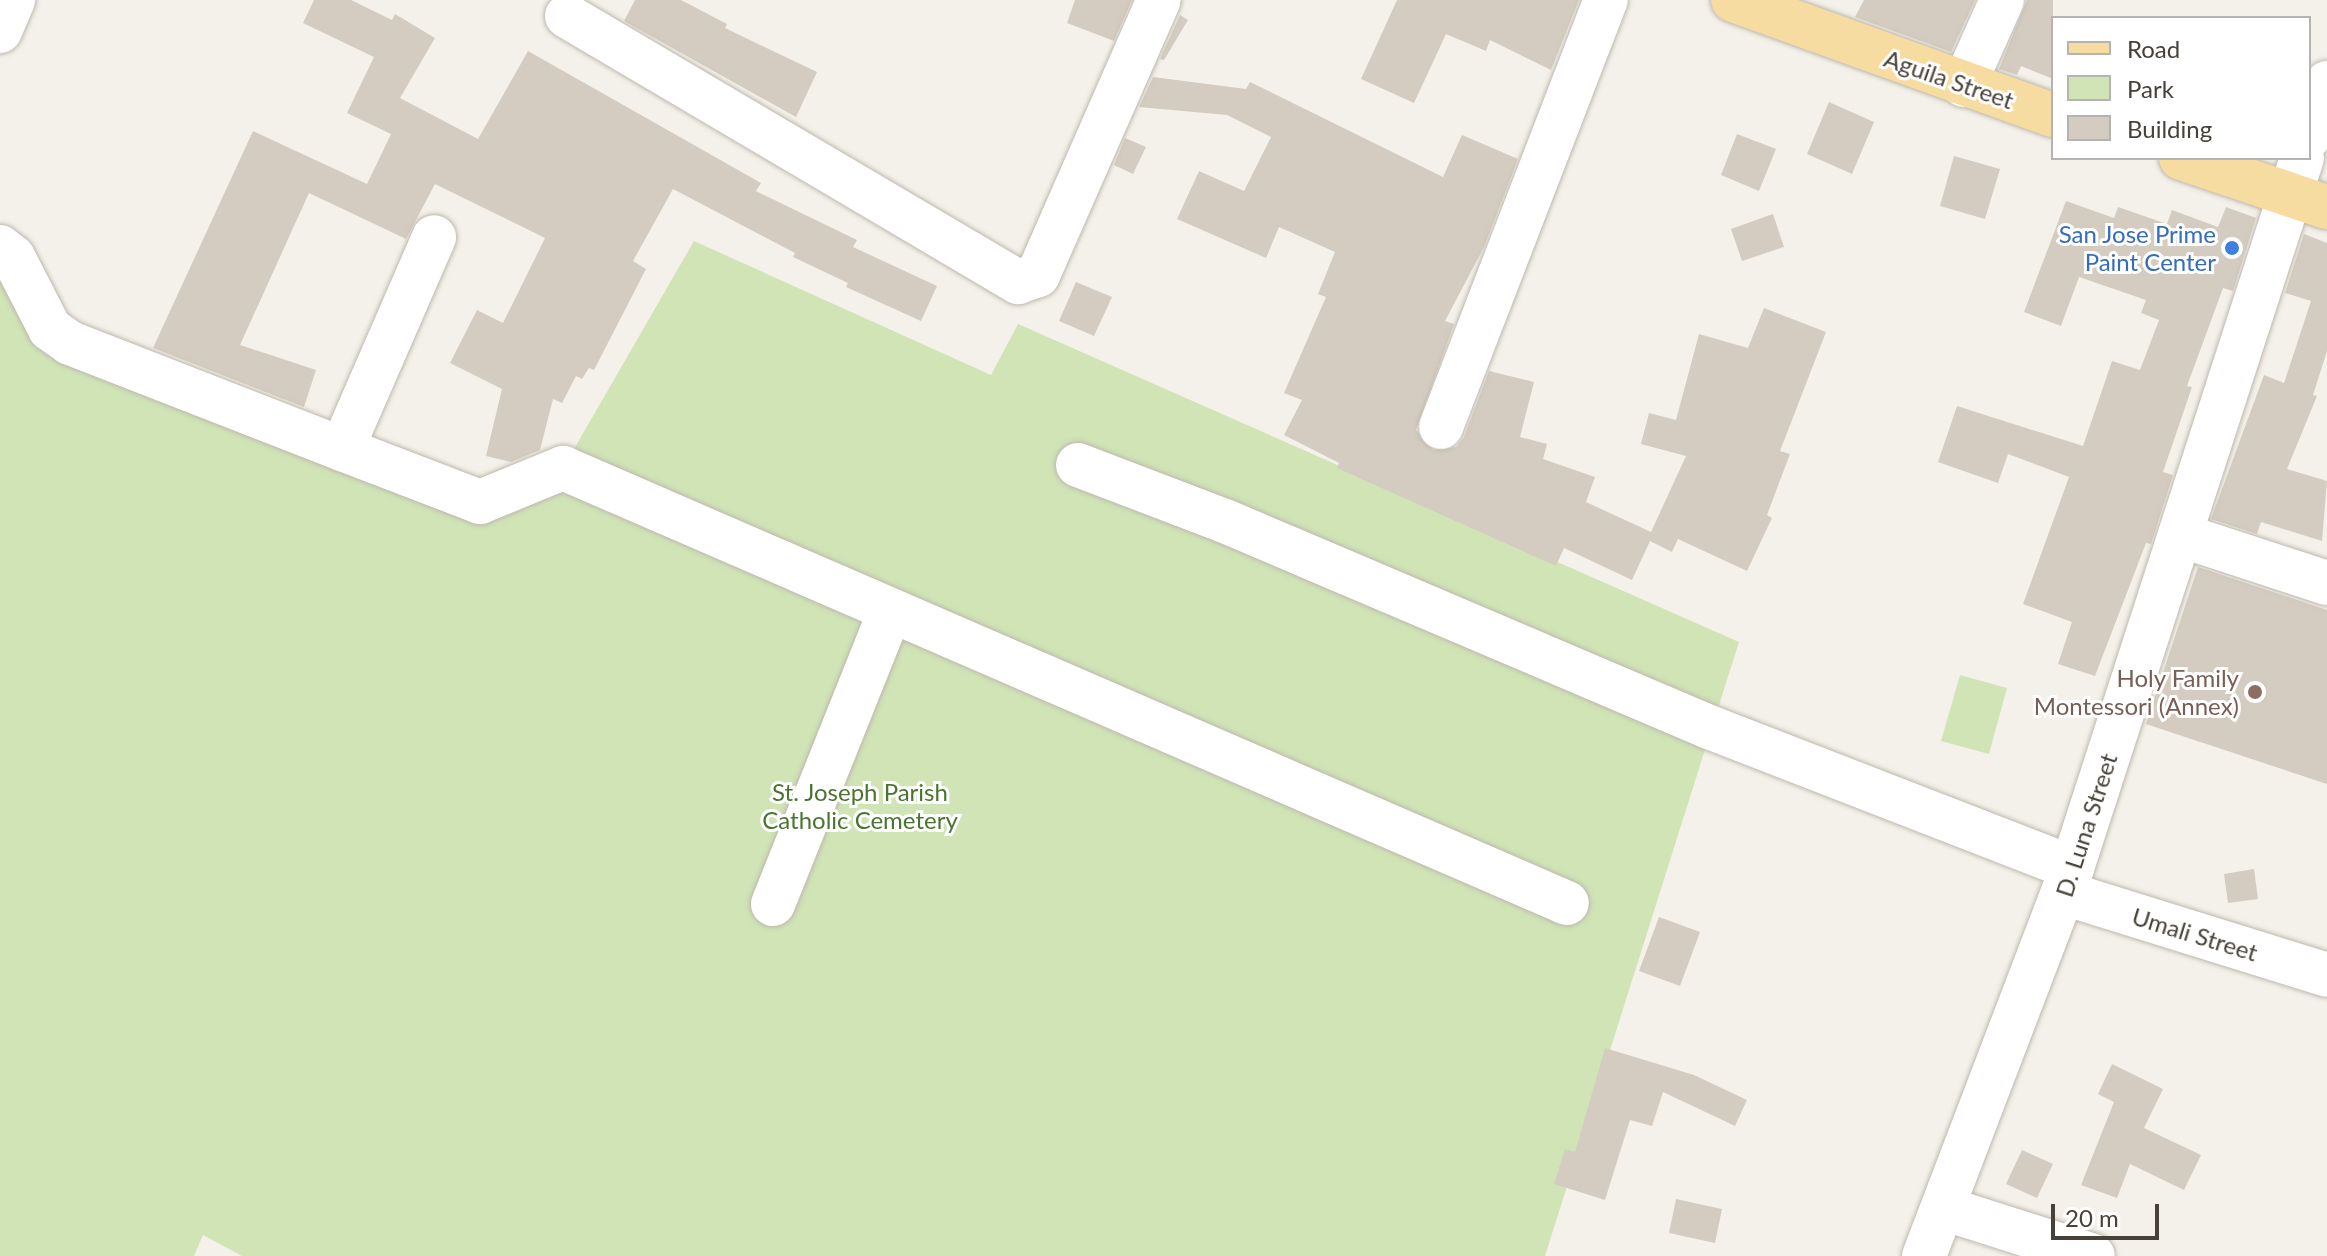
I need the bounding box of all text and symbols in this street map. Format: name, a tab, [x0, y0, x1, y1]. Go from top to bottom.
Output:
legend	[2051, 16, 2311, 160]
text: Road	[2127, 34, 2180, 63]
street label: Aguila Street	[1881, 43, 2017, 115]
text: Park	[2127, 74, 2174, 103]
text: Building	[2127, 114, 2212, 143]
place label: San Jose Prime Paint Center	[2058, 220, 2216, 276]
marker: San Jose Prime Paint Center	[2223, 239, 2241, 257]
place label: Holy Family Montessori (Annex)	[2034, 664, 2239, 720]
marker: Holy Family Montessori (Annex)	[2246, 683, 2264, 701]
street label: D. Luna Street	[2049, 750, 2123, 900]
park label: St. Joseph Parish Catholic Cemetery	[762, 778, 958, 834]
street label: Umali Street	[2129, 901, 2261, 967]
scale bar	[2055, 1188, 2163, 1238]
text: 20 m	[2065, 1203, 2119, 1232]

